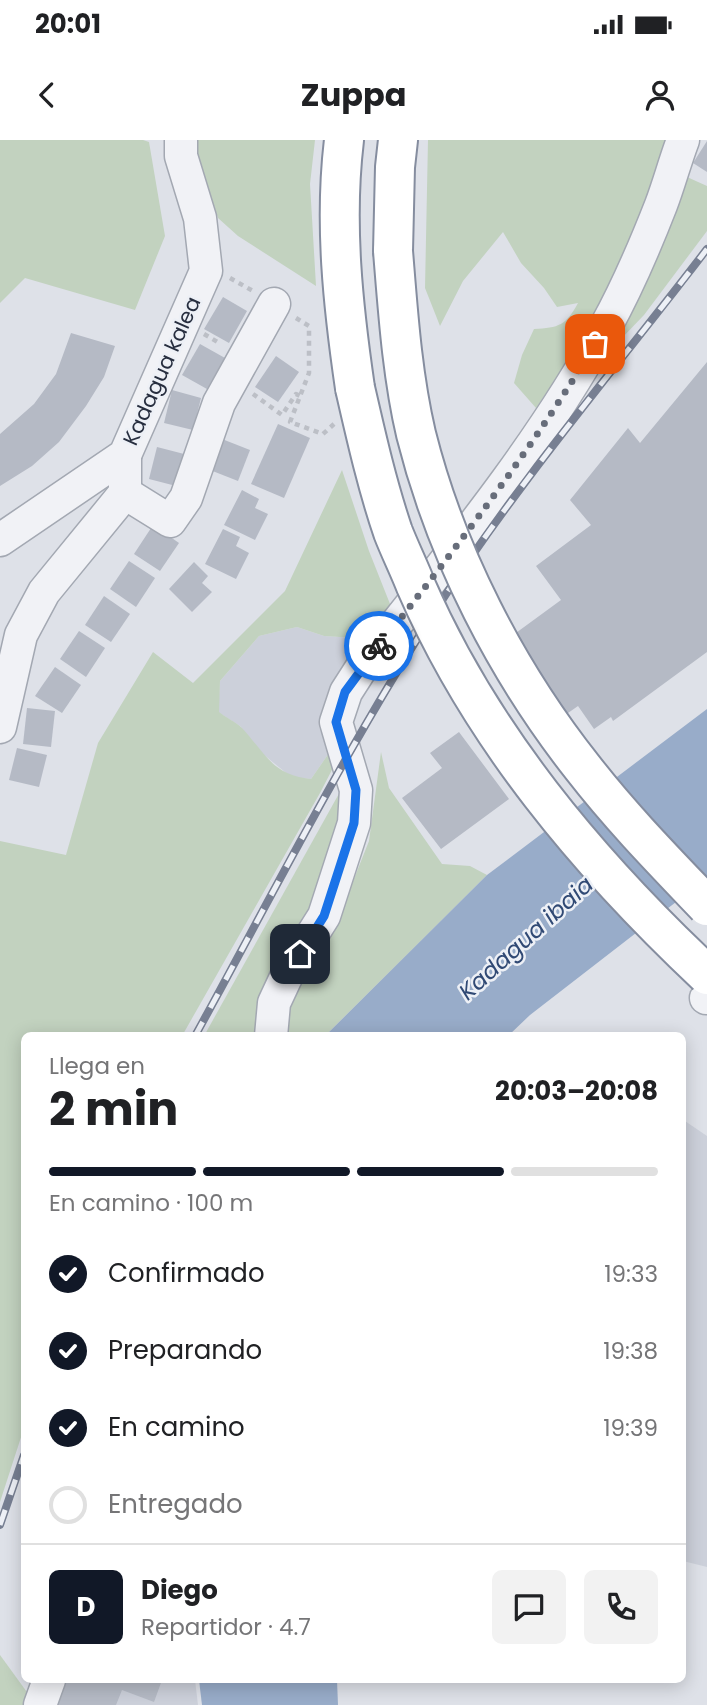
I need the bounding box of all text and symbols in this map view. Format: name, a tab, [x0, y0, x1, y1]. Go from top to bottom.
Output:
text: 20:01	[35, 6, 101, 42]
text: Zuppa	[301, 72, 406, 117]
icon: back	[28, 76, 66, 114]
icon: person	[641, 76, 679, 114]
street label: Kadagua kalea	[116, 292, 207, 450]
pin	[565, 314, 625, 374]
icon: bag	[576, 325, 614, 363]
courier	[344, 611, 414, 681]
icon: bike	[360, 627, 398, 665]
water label: Kadagua ibaia	[452, 869, 600, 1007]
pin	[270, 924, 330, 984]
icon: home	[281, 935, 319, 973]
text: Llega en	[49, 1050, 145, 1082]
text: 20:03–20:08	[495, 1073, 658, 1109]
text: 2 min	[49, 1077, 178, 1141]
text: En camino · 100 m	[49, 1187, 253, 1219]
icon: check	[49, 1255, 87, 1293]
text: Confirmado	[108, 1255, 265, 1291]
text: 19:33	[604, 1258, 658, 1290]
icon: check	[49, 1332, 87, 1370]
text: Preparando	[108, 1332, 262, 1368]
text: 19:38	[603, 1335, 658, 1367]
icon: check	[49, 1409, 87, 1447]
text: En camino	[108, 1409, 245, 1445]
text: 19:39	[603, 1412, 658, 1444]
text: Entregado	[108, 1486, 243, 1522]
button: chat	[492, 1570, 566, 1644]
button: phone	[584, 1570, 658, 1644]
text: Diego	[141, 1572, 218, 1608]
text: D	[77, 1589, 95, 1625]
text: Repartidor · 4.7	[141, 1611, 311, 1643]

